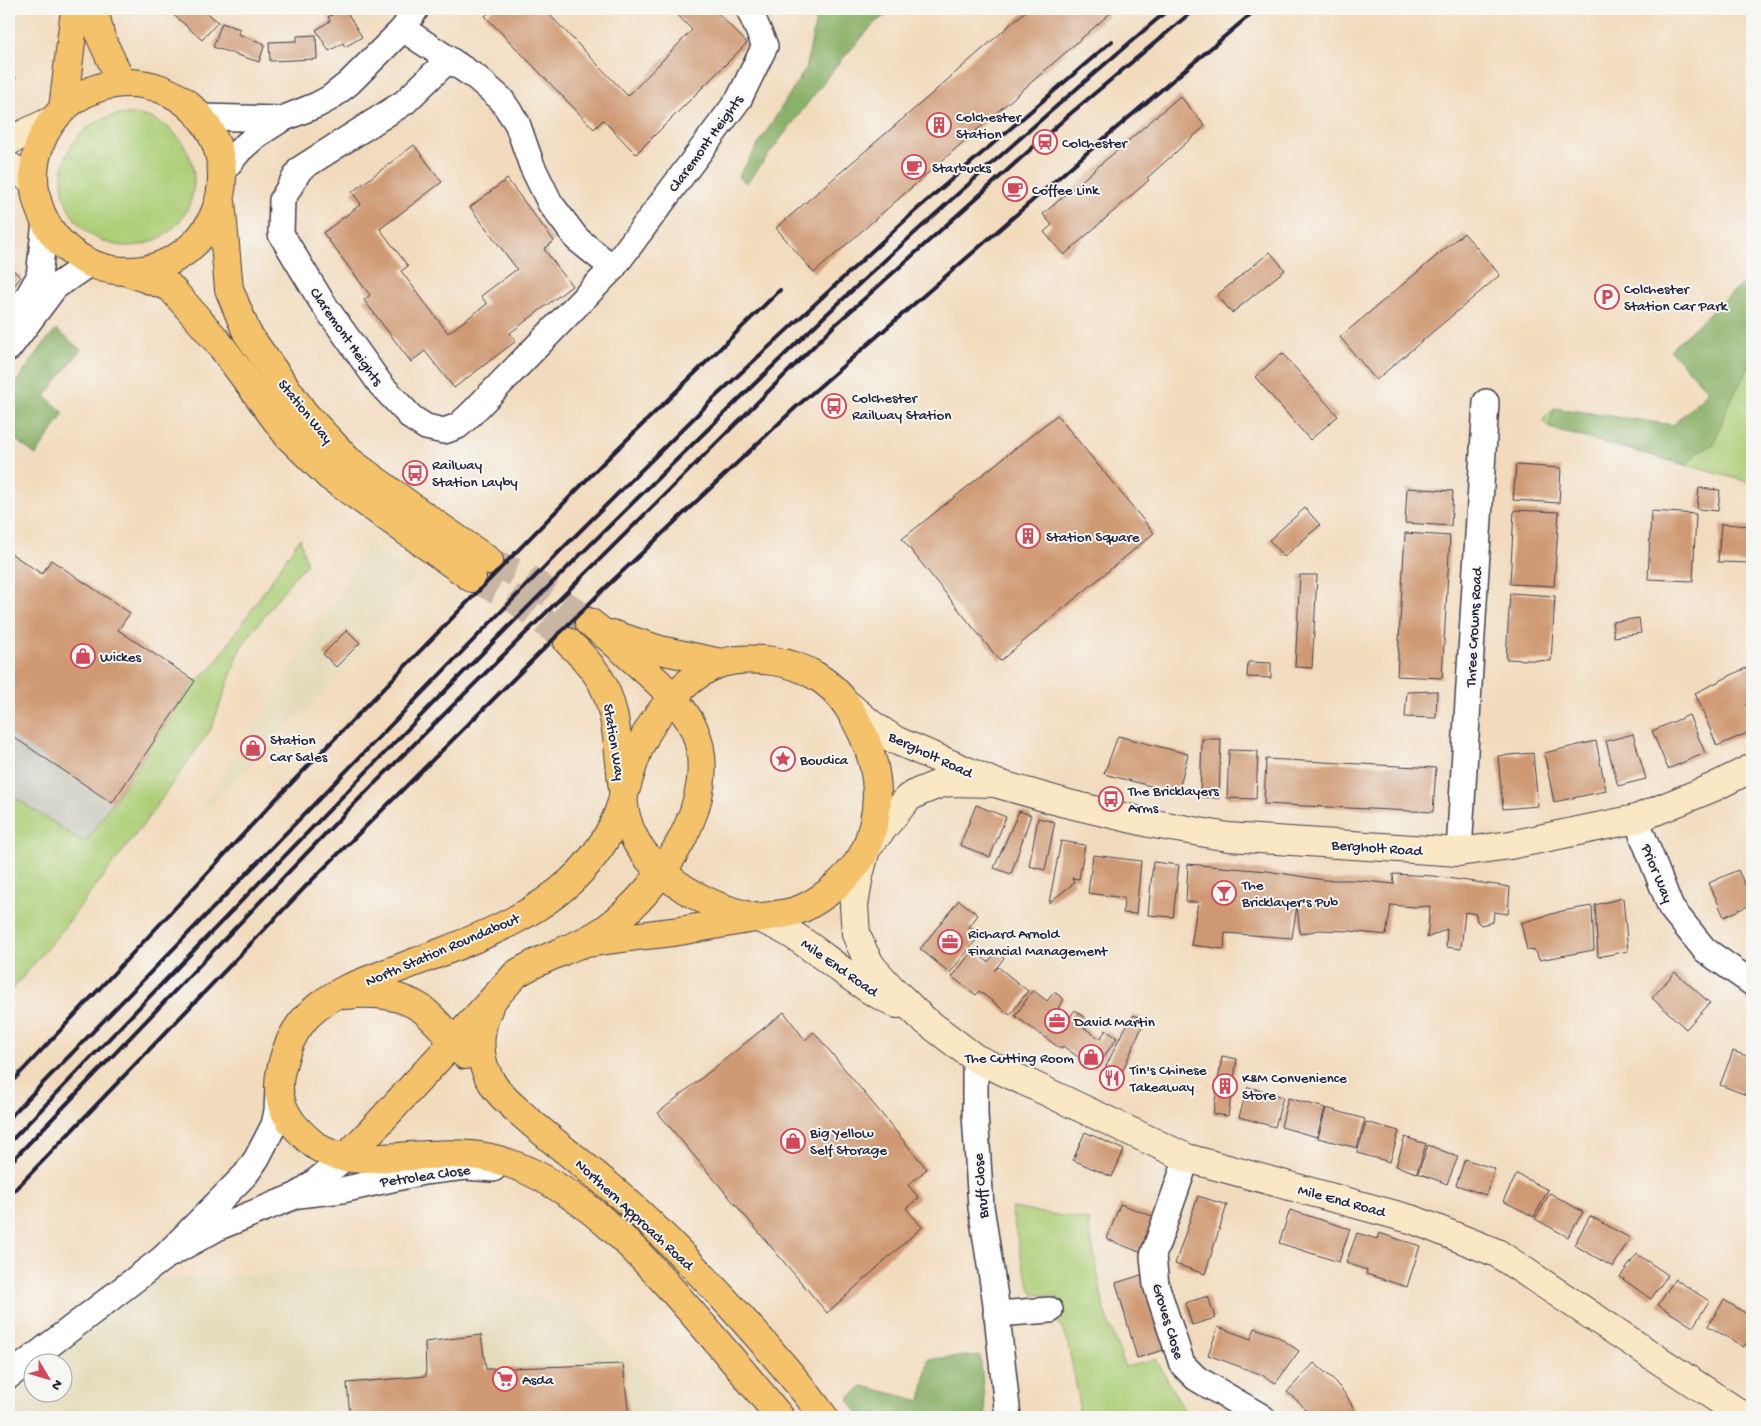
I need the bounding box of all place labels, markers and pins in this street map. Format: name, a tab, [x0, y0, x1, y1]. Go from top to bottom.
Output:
place label: Colchester Station	[956, 109, 1023, 144]
building icon: Colchester Station	[926, 112, 952, 138]
station icon: Colchester	[1032, 129, 1058, 155]
place label: Colchester	[1062, 135, 1129, 153]
cafe icon: Starbucks	[901, 154, 927, 180]
place label: Starbucks	[932, 160, 991, 178]
cafe icon: Coffee Link	[1002, 176, 1028, 202]
place label: Coffee Link	[1032, 182, 1100, 200]
place label: Colchester Station Car Park	[1624, 281, 1728, 316]
parking icon: Colchester Station Car Park	[1594, 284, 1620, 310]
place label: Colchester Railway Station	[852, 390, 951, 425]
bus stop icon: Colchester Railway Station	[821, 393, 847, 419]
place label: Railway Station Layby	[432, 457, 518, 492]
bus stop icon: Railway Station Layby	[402, 460, 428, 486]
building icon: Station Square	[1015, 523, 1041, 549]
place label: Station Square	[1046, 529, 1140, 547]
shop icon: Wickes	[70, 643, 96, 669]
place label: Wickes	[100, 649, 142, 667]
place label: Station Car Sales	[270, 732, 328, 767]
shop icon: Station Car Sales	[240, 735, 266, 761]
place icon: Boudica	[770, 746, 796, 772]
place label: Boudica	[799, 752, 849, 770]
place label: The Bricklayers Arms	[1127, 783, 1219, 818]
bus stop icon: The Bricklayers Arms	[1098, 786, 1124, 812]
place label: The Bricklayer's Pub	[1241, 877, 1338, 912]
bar icon: The Bricklayer's Pub	[1211, 880, 1237, 906]
place label: Richard Arnold Financial Management	[967, 926, 1109, 961]
office icon: Richard Arnold Financial Management	[937, 929, 963, 955]
office icon: David Martin	[1044, 1008, 1070, 1034]
place label: David Martin	[1073, 1014, 1155, 1032]
shop icon: The Cutting Room	[1078, 1044, 1104, 1070]
place label: The Cutting Room	[964, 1050, 1074, 1068]
place label: Tin's Chinese Takeaway	[1129, 1062, 1207, 1097]
restaurant icon: Tin's Chinese Takeaway	[1099, 1065, 1125, 1091]
place label: K&M Convenience Store	[1242, 1070, 1347, 1105]
building icon: K&M Convenience Store	[1212, 1073, 1238, 1099]
place label: Big Yellow Self Storage	[809, 1125, 887, 1160]
shop icon: Big Yellow Self Storage	[780, 1128, 806, 1154]
supermarket icon: Asda	[492, 1366, 518, 1392]
place label: Asda	[522, 1372, 554, 1390]

